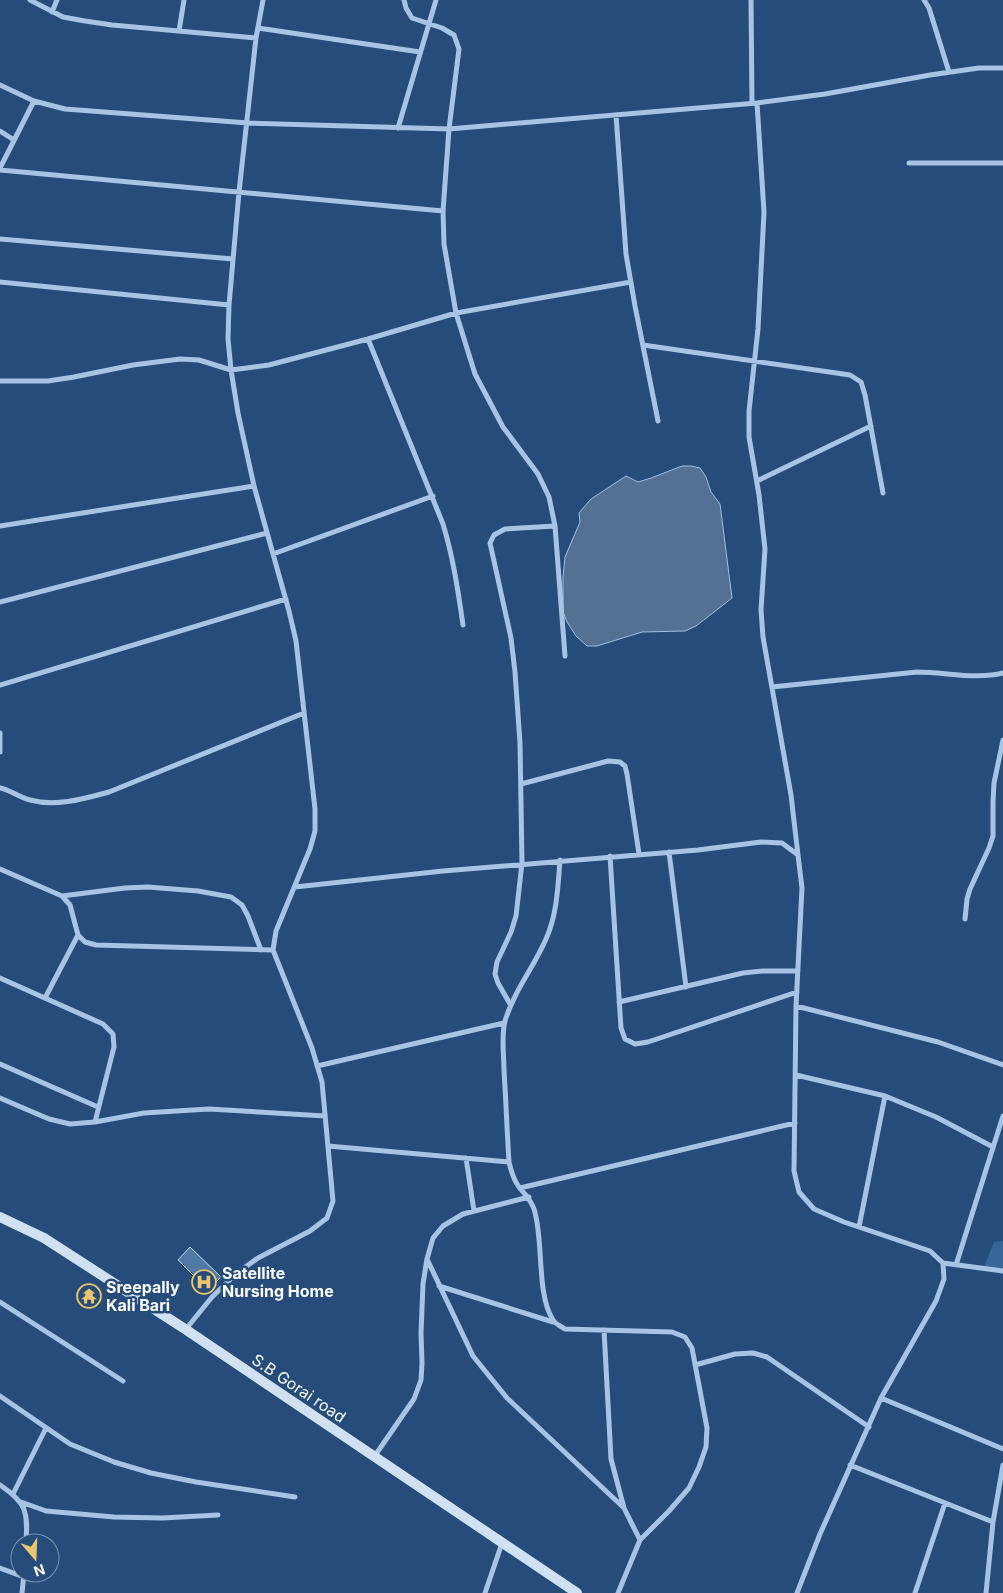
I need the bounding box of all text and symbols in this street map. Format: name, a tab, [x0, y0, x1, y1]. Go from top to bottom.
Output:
place label: Satellite Nursing Home	[222, 1263, 334, 1301]
hospital icon: Satellite Nursing Home	[191, 1269, 217, 1295]
place label: Sreepally Kali Bari	[106, 1277, 180, 1315]
temple icon: Sreepally Kali Bari	[76, 1283, 102, 1309]
street label: S.B Gorai road	[248, 1349, 350, 1427]
north arrow	[10, 1533, 60, 1583]
text: N	[32, 1561, 47, 1581]

